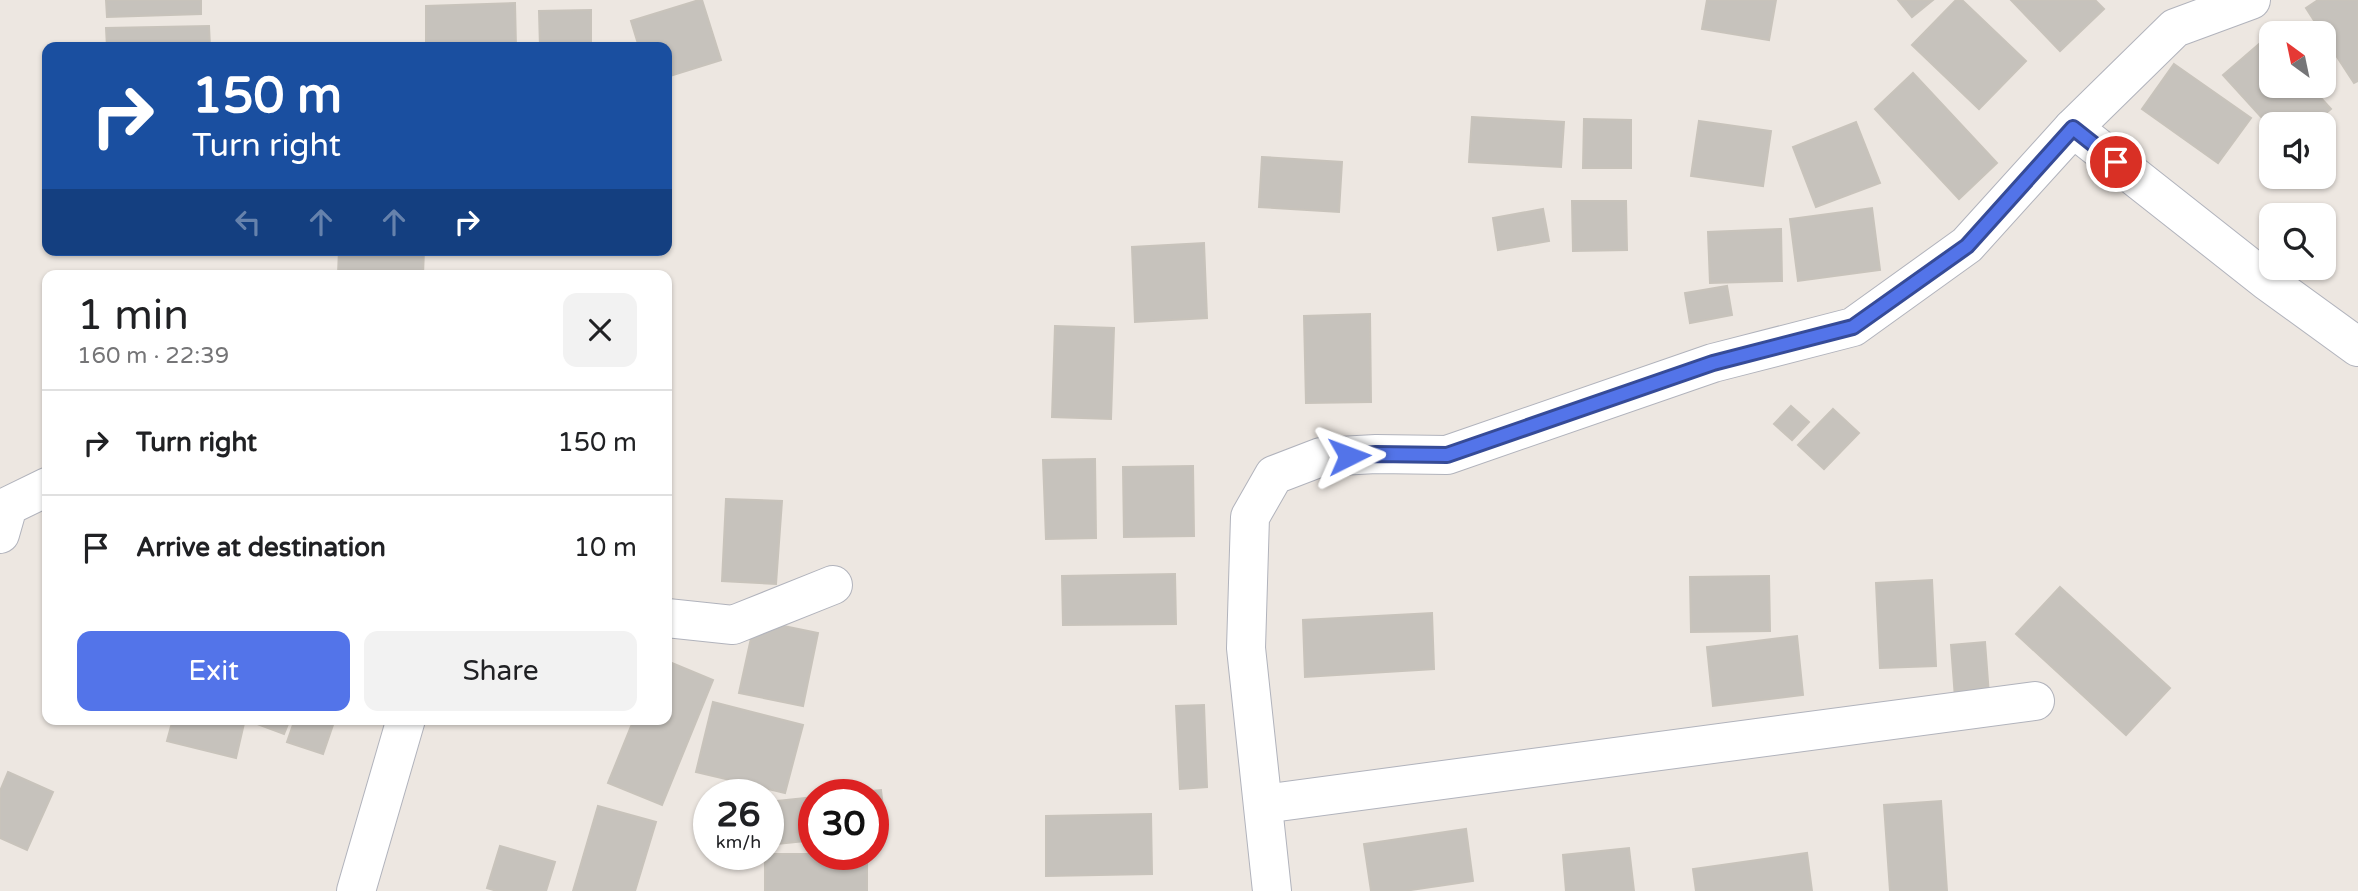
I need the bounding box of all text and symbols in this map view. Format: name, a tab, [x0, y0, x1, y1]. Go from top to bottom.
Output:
north arrow	[2259, 21, 2336, 98]
map controls	[2259, 21, 2336, 280]
text: 150 m	[192, 67, 342, 126]
icon: right	[77, 70, 168, 161]
button: sound	[2259, 112, 2336, 189]
text: Turn right	[192, 127, 341, 165]
pin	[2086, 132, 2146, 192]
icon: arrive	[2097, 143, 2135, 181]
icon: left	[229, 203, 267, 241]
icon: ahead	[302, 203, 340, 241]
icon: ahead	[375, 203, 413, 241]
icon: right	[448, 203, 486, 241]
button: search	[2259, 203, 2336, 280]
text: 1 min	[77, 290, 189, 341]
button: close	[563, 293, 637, 367]
text: 160 m · 22:39	[77, 342, 229, 370]
position arrow	[1312, 419, 1386, 493]
icon: right	[77, 424, 115, 462]
text: Turn right	[136, 427, 257, 458]
text: 150 m	[557, 427, 637, 458]
icon: arrive	[77, 529, 115, 567]
text: Arrive at destination	[136, 532, 386, 563]
text: 10 m	[574, 532, 637, 563]
button: Exit	[77, 631, 350, 711]
button: Share	[364, 631, 637, 711]
speed limit sign: 30	[798, 779, 889, 870]
text: 26	[717, 794, 760, 836]
text: km/h	[716, 831, 761, 853]

